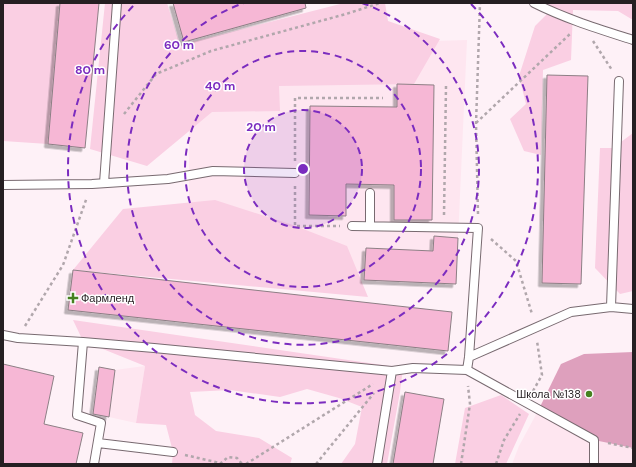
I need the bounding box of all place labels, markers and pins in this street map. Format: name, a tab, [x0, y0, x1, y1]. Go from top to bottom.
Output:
centre of rings	[296, 162, 310, 176]
place label: Фармленд	[81, 291, 135, 305]
marker: Фармленд	[68, 293, 78, 303]
place label: Школа №138	[516, 387, 581, 401]
marker: Школа №138	[584, 389, 594, 399]

